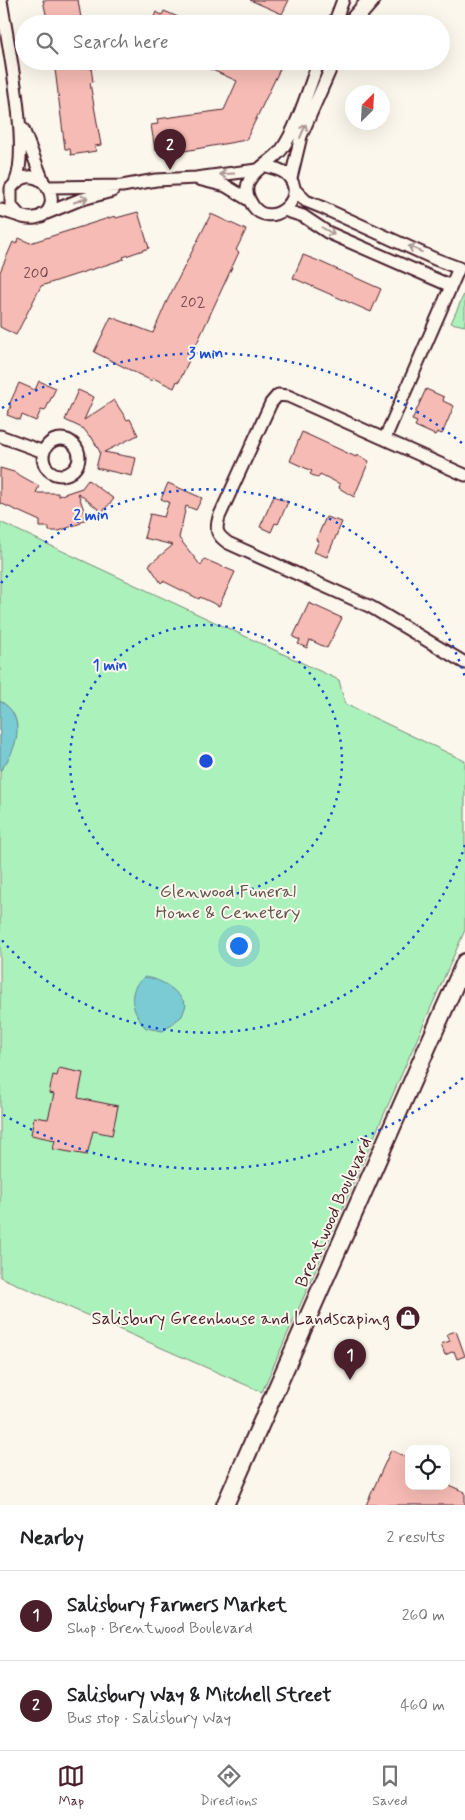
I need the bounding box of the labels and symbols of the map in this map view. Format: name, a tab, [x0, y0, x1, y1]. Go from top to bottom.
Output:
north arrow	[345, 85, 390, 130]
one-way arrow	[299, 124, 309, 139]
pin: 2	[154, 129, 186, 170]
one-way arrow	[219, 169, 235, 178]
one-way arrow	[73, 195, 88, 204]
one-way arrow	[320, 227, 334, 237]
one-way arrow	[408, 243, 423, 253]
house number: 200	[24, 264, 48, 284]
house number: 202	[181, 293, 205, 313]
text: 3 min	[189, 344, 223, 364]
text: 2 min	[73, 506, 109, 526]
text: 1 min	[93, 656, 127, 676]
centre of rings	[197, 752, 215, 770]
park label: Glenwood Funeral Home & Cemetery	[155, 880, 301, 925]
your location	[226, 933, 252, 959]
street label: Brentwood Boulevard	[290, 1134, 378, 1291]
shop icon: Salisbury Greenhouse and Landscaping	[395, 1305, 421, 1331]
place label: Salisbury Greenhouse and Landscaping	[91, 1307, 390, 1331]
pin: 1	[334, 1339, 366, 1380]

